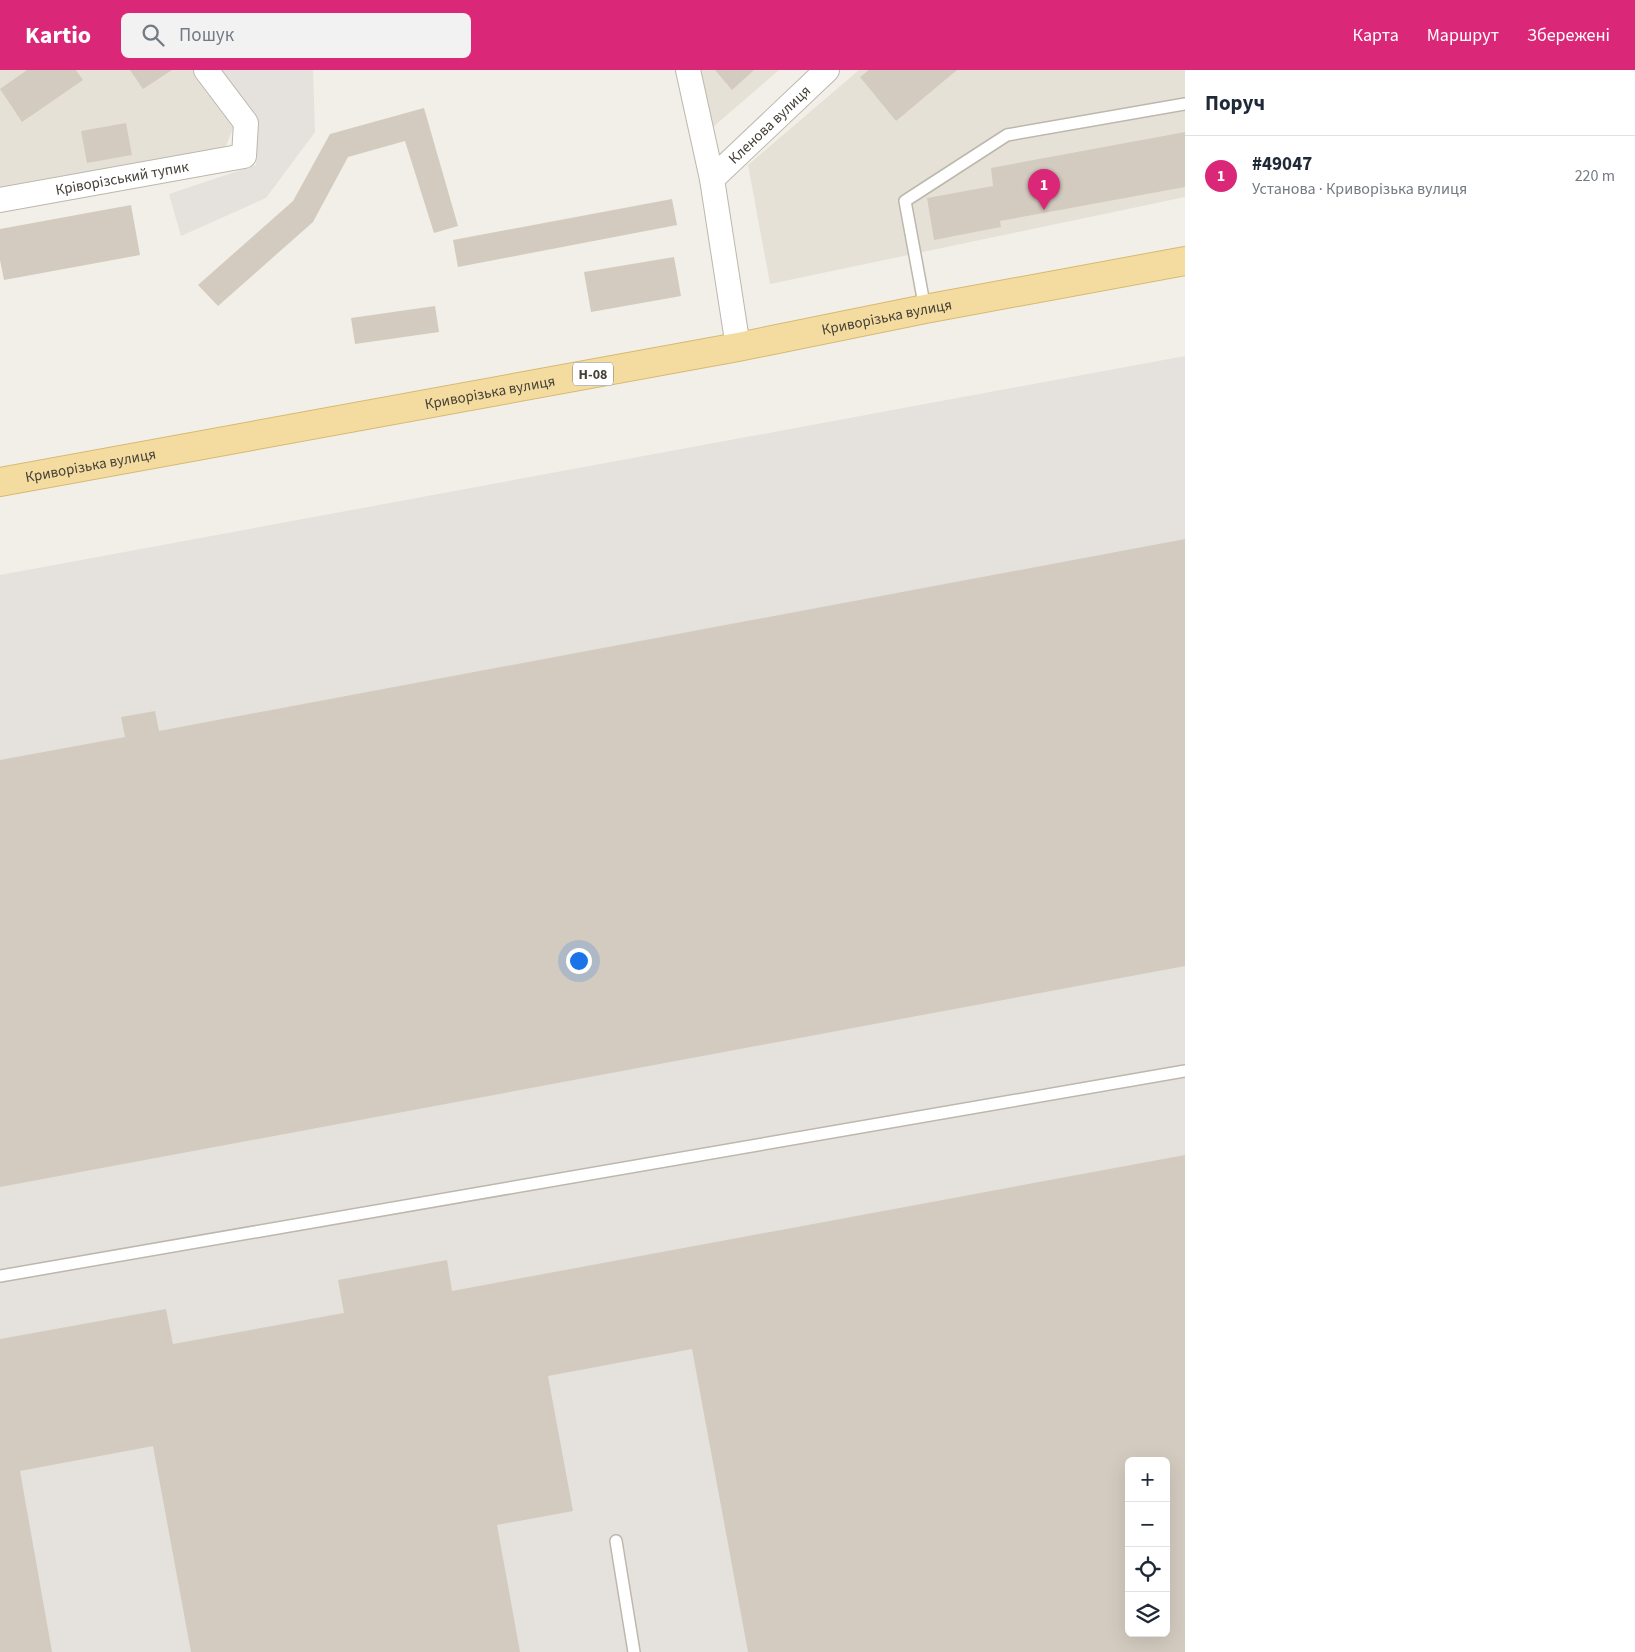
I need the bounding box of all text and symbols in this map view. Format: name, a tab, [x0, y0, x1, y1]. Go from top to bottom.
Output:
search box	[121, 13, 471, 58]
text: Kartio	[25, 18, 91, 53]
icon: search	[139, 21, 167, 49]
text: Пошук	[179, 22, 234, 49]
text: Карта	[1353, 23, 1399, 48]
text: Маршрут	[1427, 23, 1499, 48]
text: Збережені	[1527, 23, 1610, 48]
street label: Кленова вулиця	[724, 81, 815, 169]
text: Поруч	[1205, 88, 1265, 118]
text: #49047	[1252, 151, 1312, 178]
street label: Кріворізський тупик	[54, 156, 191, 201]
text: 1	[1217, 165, 1225, 187]
text: 220 m	[1575, 165, 1615, 187]
pin: 1	[1028, 169, 1060, 210]
text: Установа · Криворізька вулиця	[1252, 178, 1467, 200]
street label: Криворізька вулиця	[820, 294, 954, 341]
road number: Н-08	[573, 362, 613, 386]
street label: Криворізька вулиця	[423, 371, 557, 415]
street label: Криворізька вулиця	[24, 444, 158, 488]
your location	[566, 948, 592, 974]
map controls	[1125, 1457, 1170, 1637]
button: +	[1125, 1457, 1170, 1502]
button: −	[1125, 1502, 1170, 1547]
button: locate	[1125, 1547, 1170, 1592]
button: layers	[1125, 1592, 1170, 1637]

